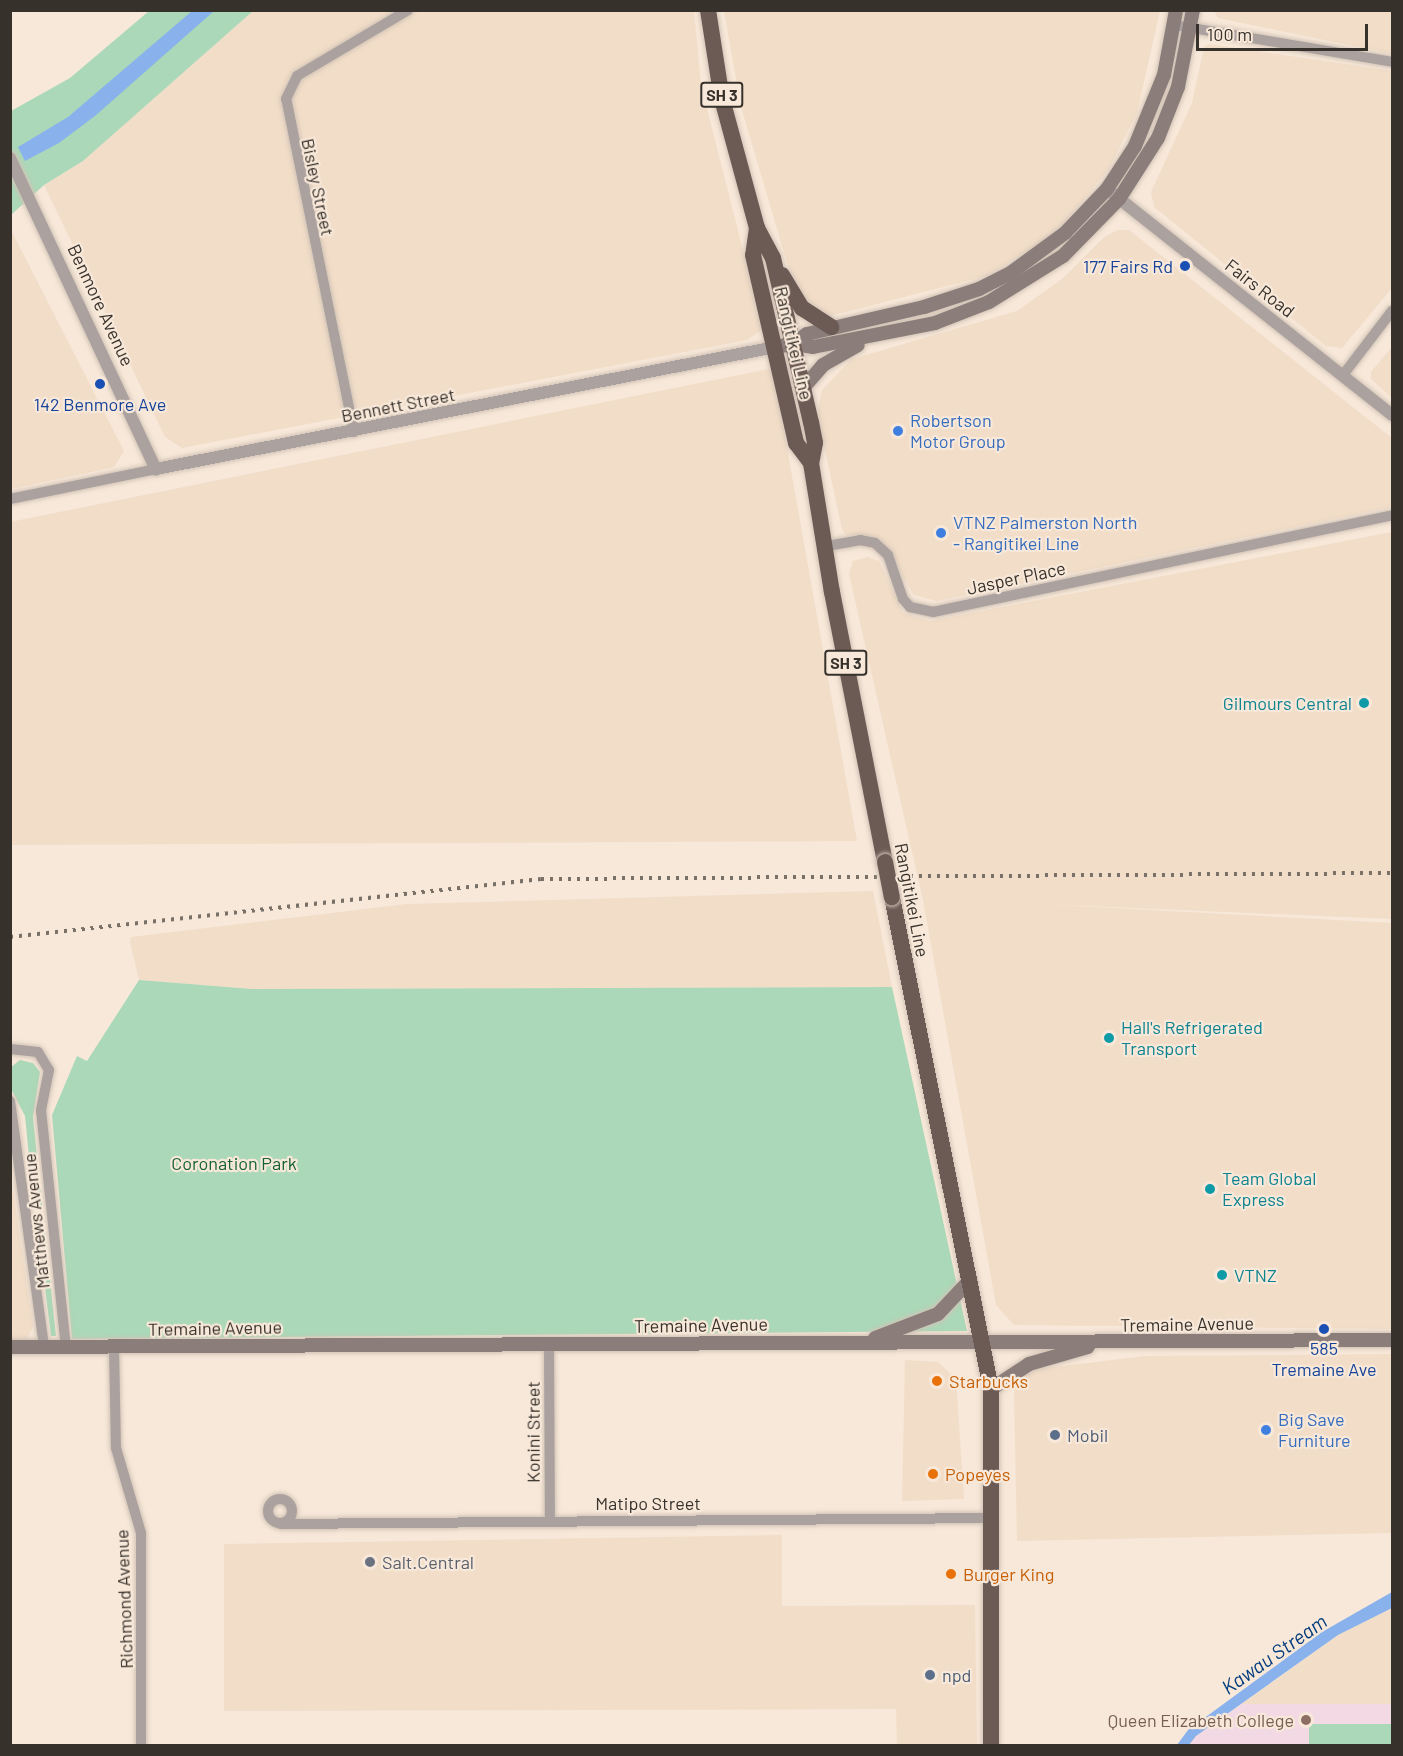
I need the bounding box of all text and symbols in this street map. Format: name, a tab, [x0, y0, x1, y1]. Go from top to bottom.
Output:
scale bar	[1199, 12, 1372, 50]
text: 100 m	[1207, 23, 1252, 45]
road number: SH 3	[700, 82, 744, 108]
street label: Bisley Street	[297, 136, 339, 238]
street label: Benmore Avenue	[63, 241, 139, 369]
street label: Fairs Road	[1221, 254, 1299, 322]
place label: 177 Fairs Rd	[1083, 255, 1173, 277]
marker: 177 Fairs Rd	[1178, 259, 1192, 273]
street label: Rangitikei Line	[770, 284, 818, 402]
marker: 142 Benmore Ave	[93, 377, 107, 391]
street label: Bennett Street	[339, 383, 457, 427]
place label: 142 Benmore Ave	[34, 393, 166, 415]
place label: Robertson Motor Group	[910, 410, 1006, 452]
marker: Robertson Motor Group	[891, 424, 905, 438]
place label: VTNZ Palmerston North - Rangitikei Line	[953, 512, 1137, 554]
marker: VTNZ Palmerston North - Rangitikei Line	[934, 526, 948, 540]
street label: Jasper Place	[965, 557, 1067, 599]
road number: SH 3	[824, 650, 868, 676]
place label: Gilmours Central	[1223, 692, 1352, 714]
marker: Gilmours Central	[1357, 696, 1371, 710]
street label: Rangitikei Line	[890, 841, 934, 959]
place label: Hall's Refrigerated Transport	[1121, 1017, 1263, 1060]
marker: Hall's Refrigerated Transport	[1102, 1031, 1116, 1045]
street label: Matthews Avenue	[18, 1152, 54, 1290]
park label: Coronation Park	[171, 1152, 297, 1174]
place label: Team Global Express	[1222, 1168, 1316, 1210]
marker: Team Global Express	[1203, 1182, 1217, 1196]
place label: VTNZ	[1234, 1264, 1277, 1286]
marker: VTNZ	[1215, 1268, 1229, 1282]
street label: Tremaine Avenue	[1120, 1312, 1254, 1336]
street label: Tremaine Avenue	[634, 1313, 768, 1337]
street label: Tremaine Avenue	[148, 1316, 282, 1340]
marker: 585 Tremaine Ave	[1317, 1322, 1331, 1336]
place label: 585 Tremaine Ave	[1271, 1338, 1377, 1380]
place label: Starbucks	[949, 1370, 1028, 1392]
marker: Starbucks	[930, 1374, 944, 1388]
street label: Konini Street	[522, 1381, 544, 1483]
place label: Big Save Furniture	[1278, 1409, 1351, 1452]
marker: Big Save Furniture	[1259, 1423, 1273, 1437]
place label: Mobil	[1067, 1424, 1108, 1446]
marker: Mobil	[1048, 1428, 1062, 1442]
place label: Popeyes	[945, 1463, 1010, 1485]
marker: Popeyes	[926, 1467, 940, 1481]
street label: Matipo Street	[595, 1492, 701, 1514]
street label: Richmond Avenue	[111, 1529, 137, 1669]
place label: Salt.Central	[382, 1551, 474, 1573]
marker: Salt.Central	[363, 1555, 377, 1569]
place label: Burger King	[963, 1563, 1054, 1585]
marker: Burger King	[944, 1567, 958, 1581]
water label: Kawau Stream	[1217, 1609, 1331, 1699]
place label: npd	[942, 1664, 971, 1686]
marker: npd	[923, 1668, 937, 1682]
place label: Queen Elizabeth College	[1108, 1709, 1294, 1731]
marker: Queen Elizabeth College	[1299, 1713, 1313, 1727]

